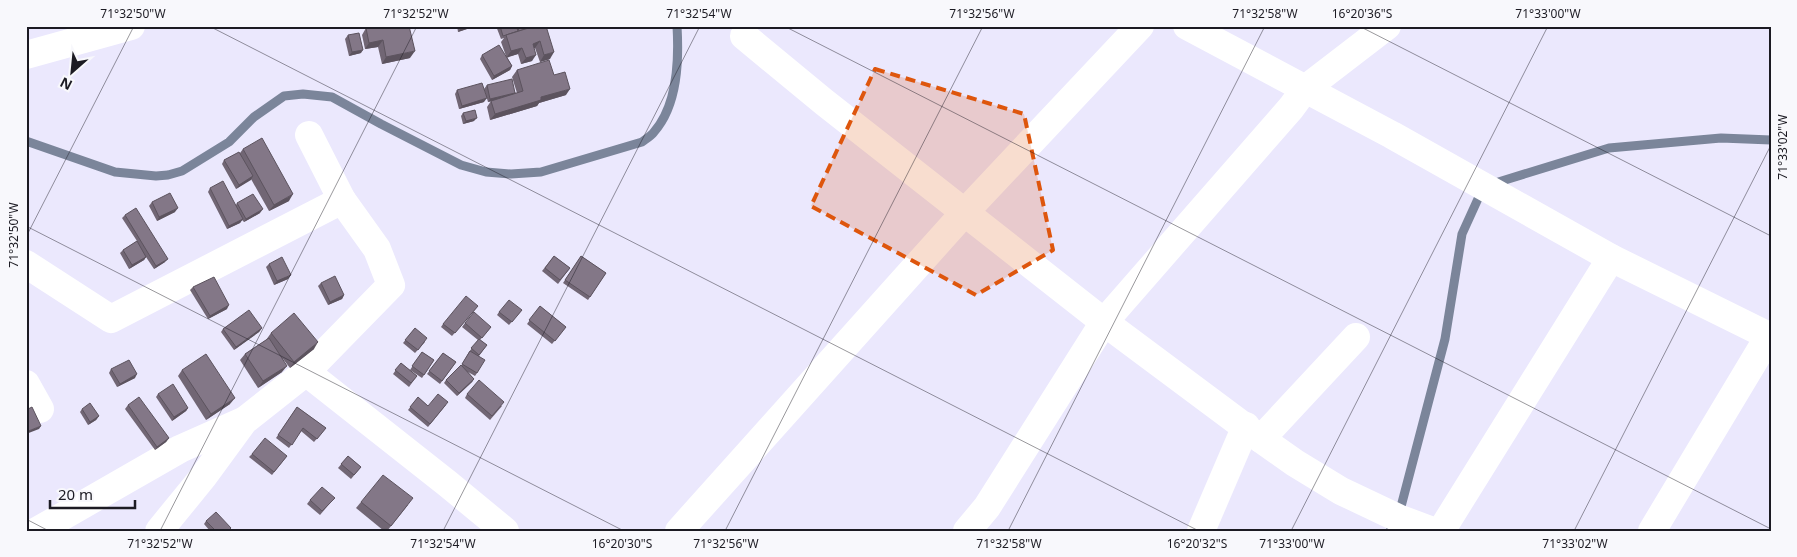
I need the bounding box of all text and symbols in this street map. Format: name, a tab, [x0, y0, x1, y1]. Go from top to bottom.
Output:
text: 71°32'50"W	[100, 5, 166, 22]
text: 71°32'52"W	[383, 5, 449, 22]
text: 71°32'54"W	[666, 5, 732, 22]
text: 71°32'56"W	[949, 5, 1015, 22]
text: 71°32'58"W	[1232, 5, 1298, 22]
text: 16°20'36"S	[1332, 5, 1393, 22]
text: 71°33'00"W	[1515, 5, 1581, 22]
north arrow	[48, 48, 98, 98]
text: N	[56, 73, 75, 95]
text: 71°33'02"W	[1774, 114, 1791, 180]
text: 71°32'50"W	[5, 202, 22, 268]
scale bar	[50, 477, 135, 509]
text: 20 m	[58, 484, 93, 504]
text: 71°32'52"W	[127, 535, 193, 552]
text: 71°32'54"W	[410, 535, 476, 552]
text: 16°20'30"S	[592, 535, 653, 552]
text: 71°32'56"W	[693, 535, 759, 552]
text: 71°32'58"W	[976, 535, 1042, 552]
text: 16°20'32"S	[1167, 535, 1228, 552]
text: 71°33'00"W	[1259, 535, 1325, 552]
text: 71°33'02"W	[1542, 535, 1608, 552]

